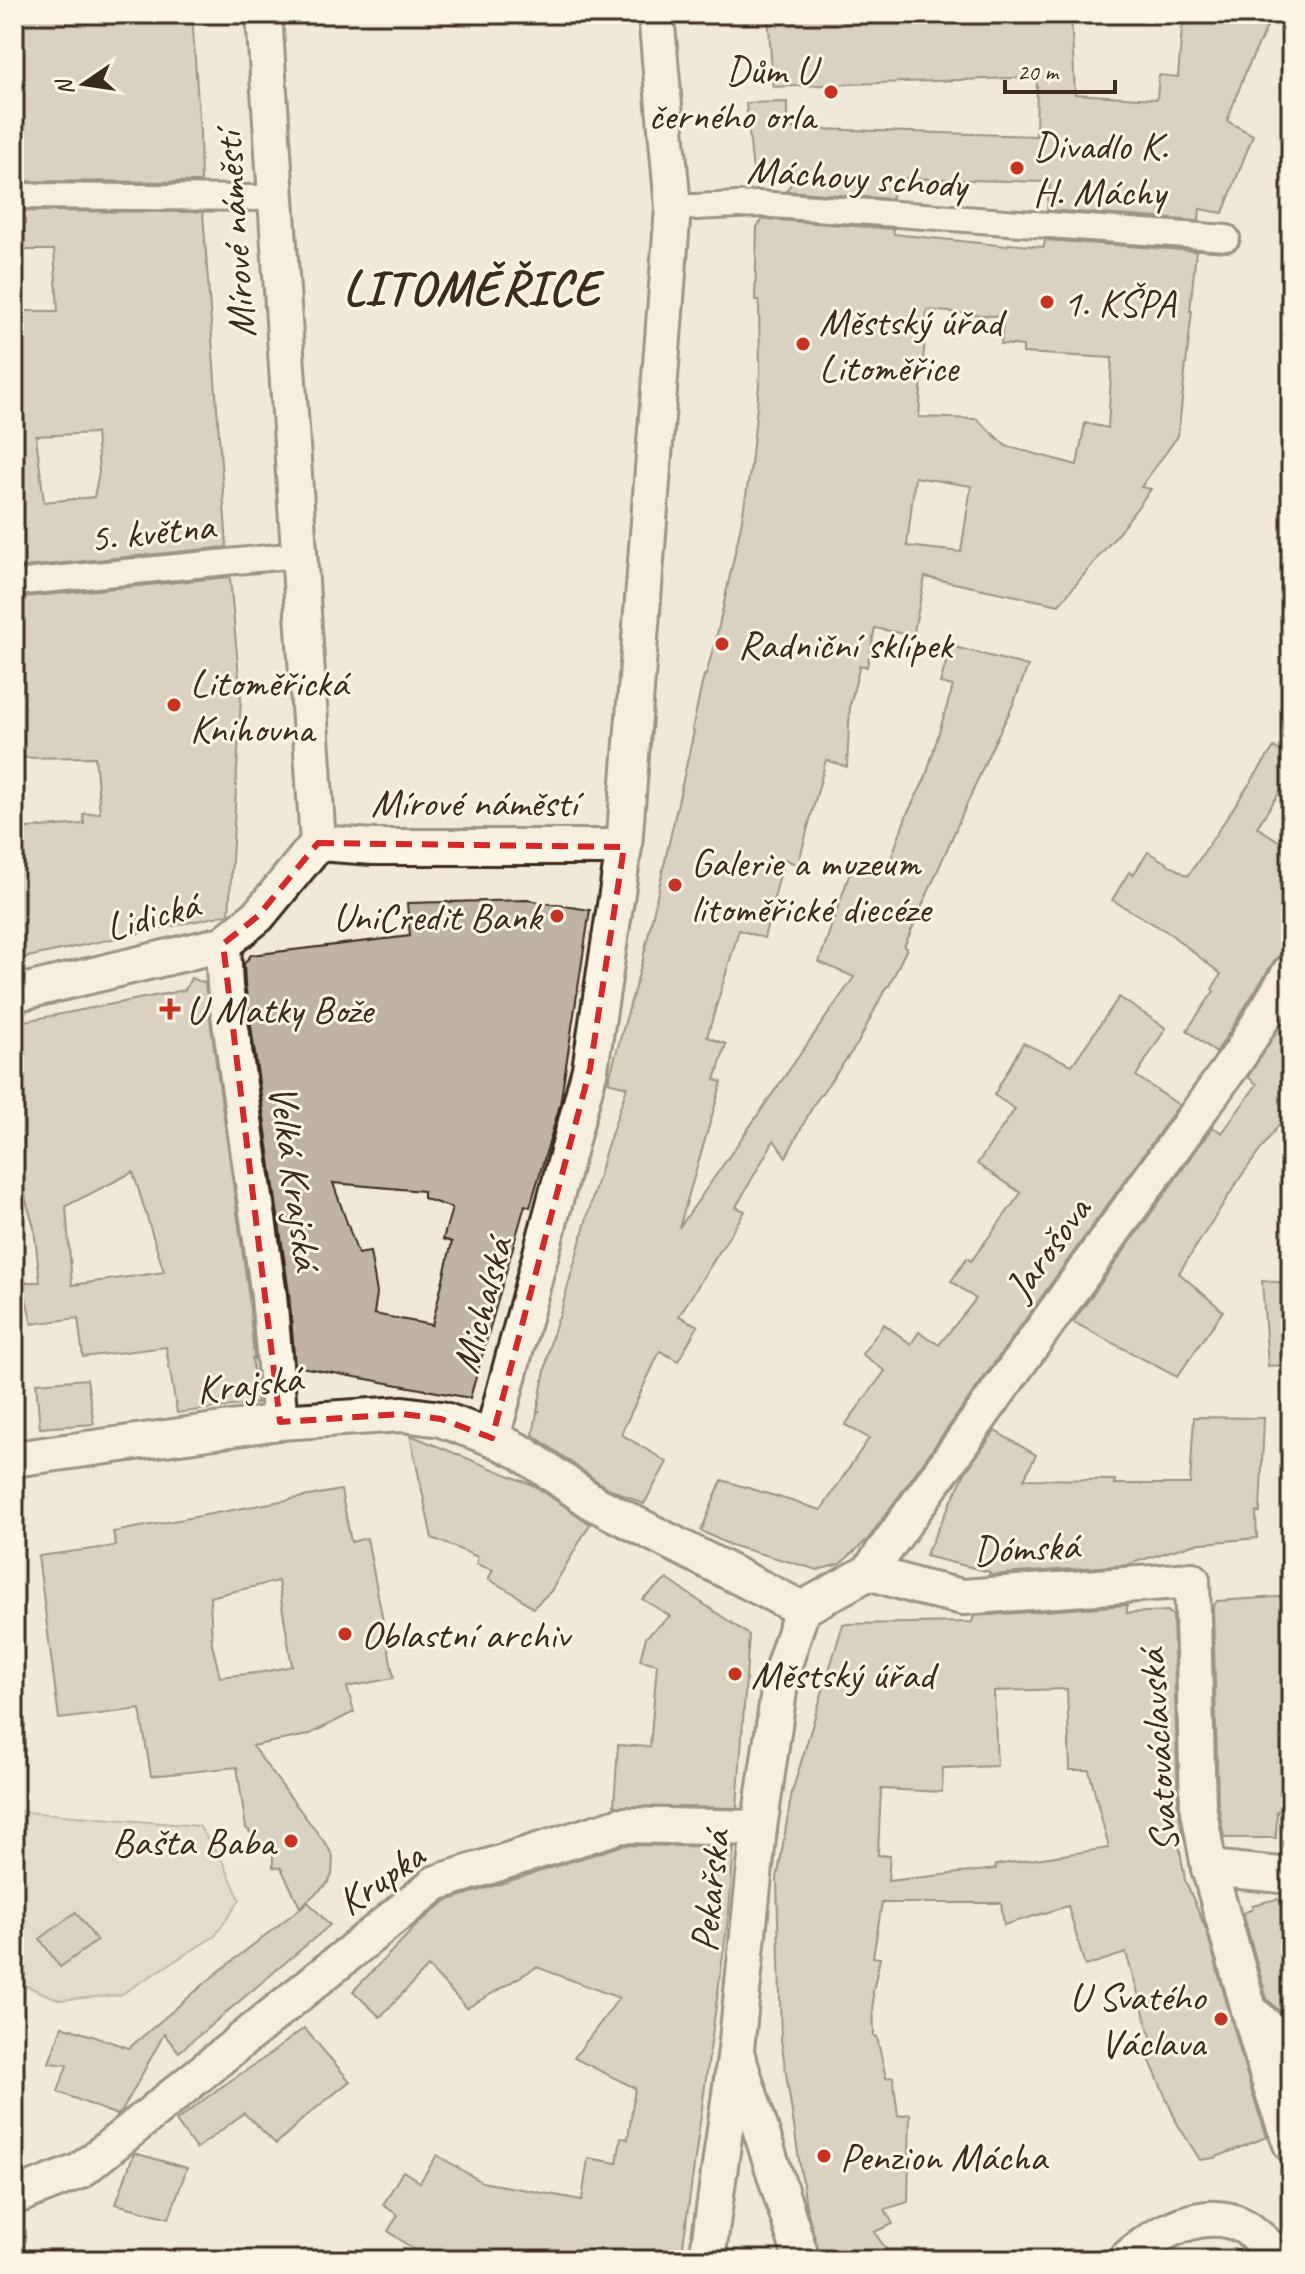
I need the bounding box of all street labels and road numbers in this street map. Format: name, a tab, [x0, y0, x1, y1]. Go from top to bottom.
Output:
street label: Mírové náměstí	[202, 123, 267, 339]
street label: Máchovy schody	[745, 144, 972, 210]
street label: 5. května	[87, 500, 219, 563]
street label: Mírové náměstí	[371, 778, 584, 828]
street label: Lidická	[100, 879, 208, 952]
street label: Velká Krajská	[257, 1082, 333, 1276]
street label: Jarošova	[993, 1185, 1104, 1311]
street label: Michalská	[440, 1229, 525, 1378]
street label: Krajská	[194, 1352, 308, 1415]
street label: Dómská	[972, 1520, 1083, 1576]
street label: Svatováclavská	[1126, 1644, 1190, 1854]
street label: Pekařská	[679, 1825, 742, 1954]
street label: Krupka	[327, 1829, 436, 1927]

